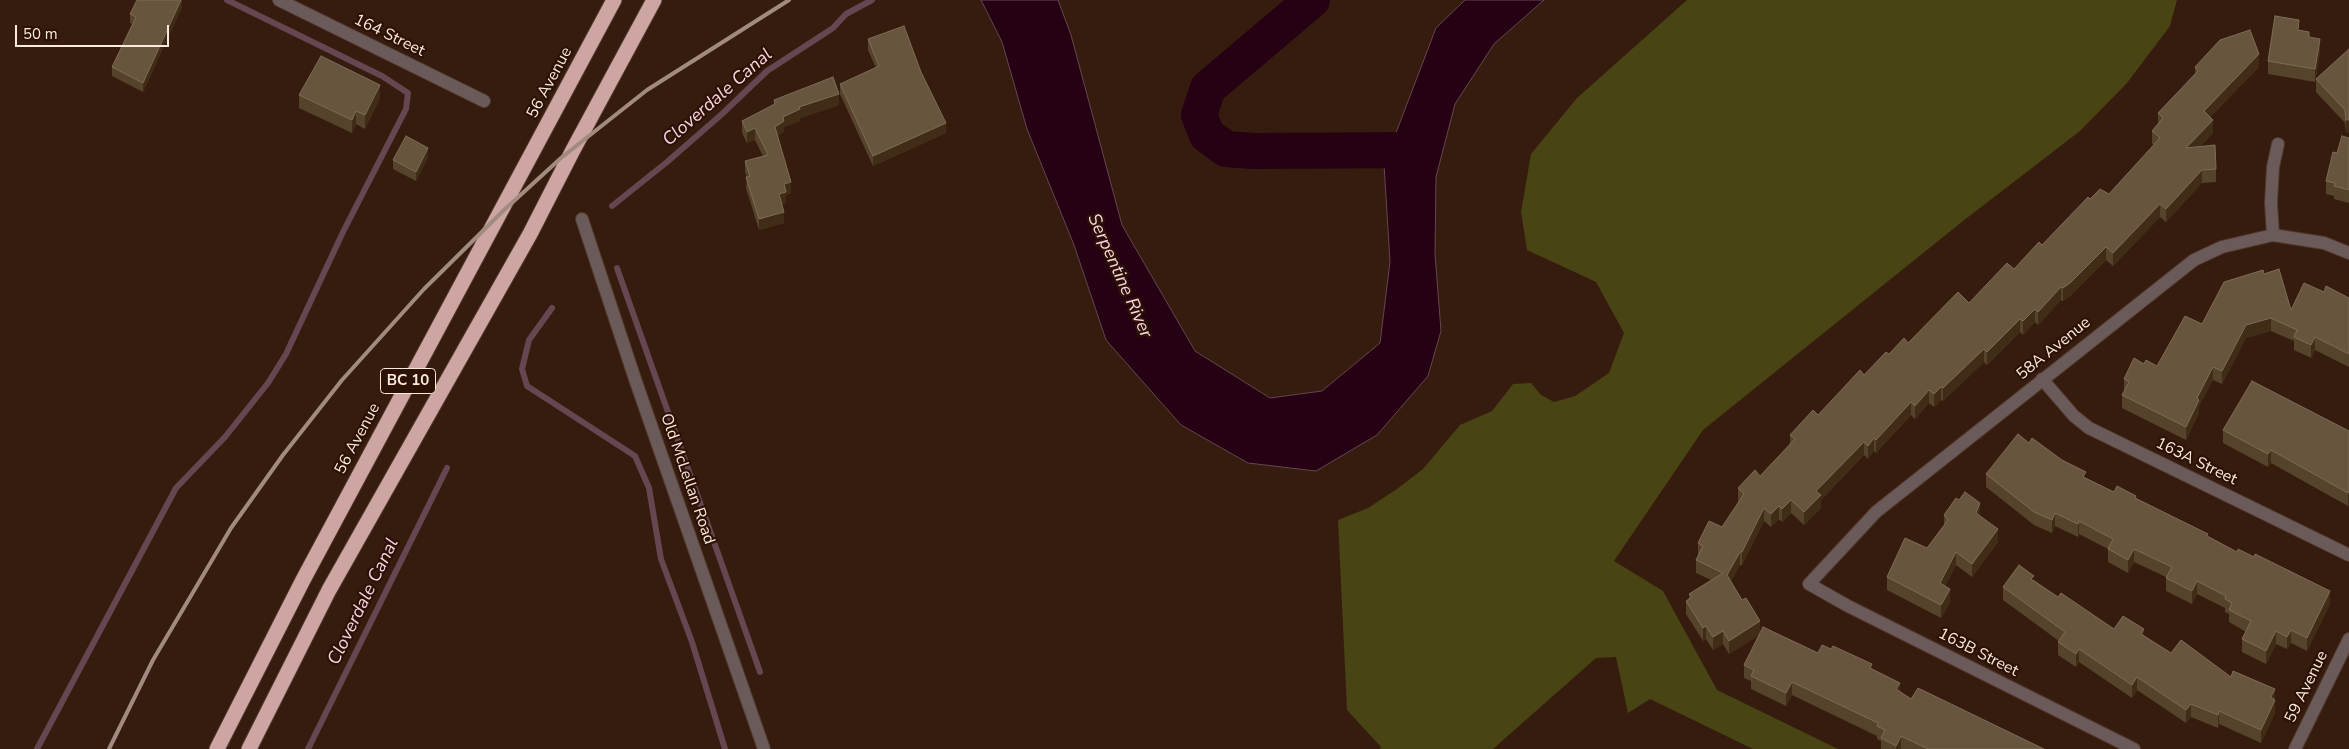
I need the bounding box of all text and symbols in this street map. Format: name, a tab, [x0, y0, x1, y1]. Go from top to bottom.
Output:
street label: 164 Street	[350, 11, 428, 61]
scale bar	[18, 15, 171, 47]
text: 50 m	[23, 24, 58, 44]
street label: 56 Avenue	[523, 44, 577, 122]
water label: Cloverdale Canal	[659, 45, 777, 151]
water label: Serpentine River	[1082, 211, 1156, 341]
street label: 58A Avenue	[2013, 313, 2095, 385]
road number: BC 10	[380, 368, 436, 394]
street label: 56 Avenue	[331, 400, 385, 478]
street label: Old McLellan Road	[656, 411, 718, 547]
street label: 163A Street	[2152, 434, 2240, 490]
water label: Cloverdale Canal	[324, 535, 404, 669]
street label: 163B Street	[1935, 625, 2021, 681]
street label: 59 Avenue	[2281, 648, 2333, 726]

